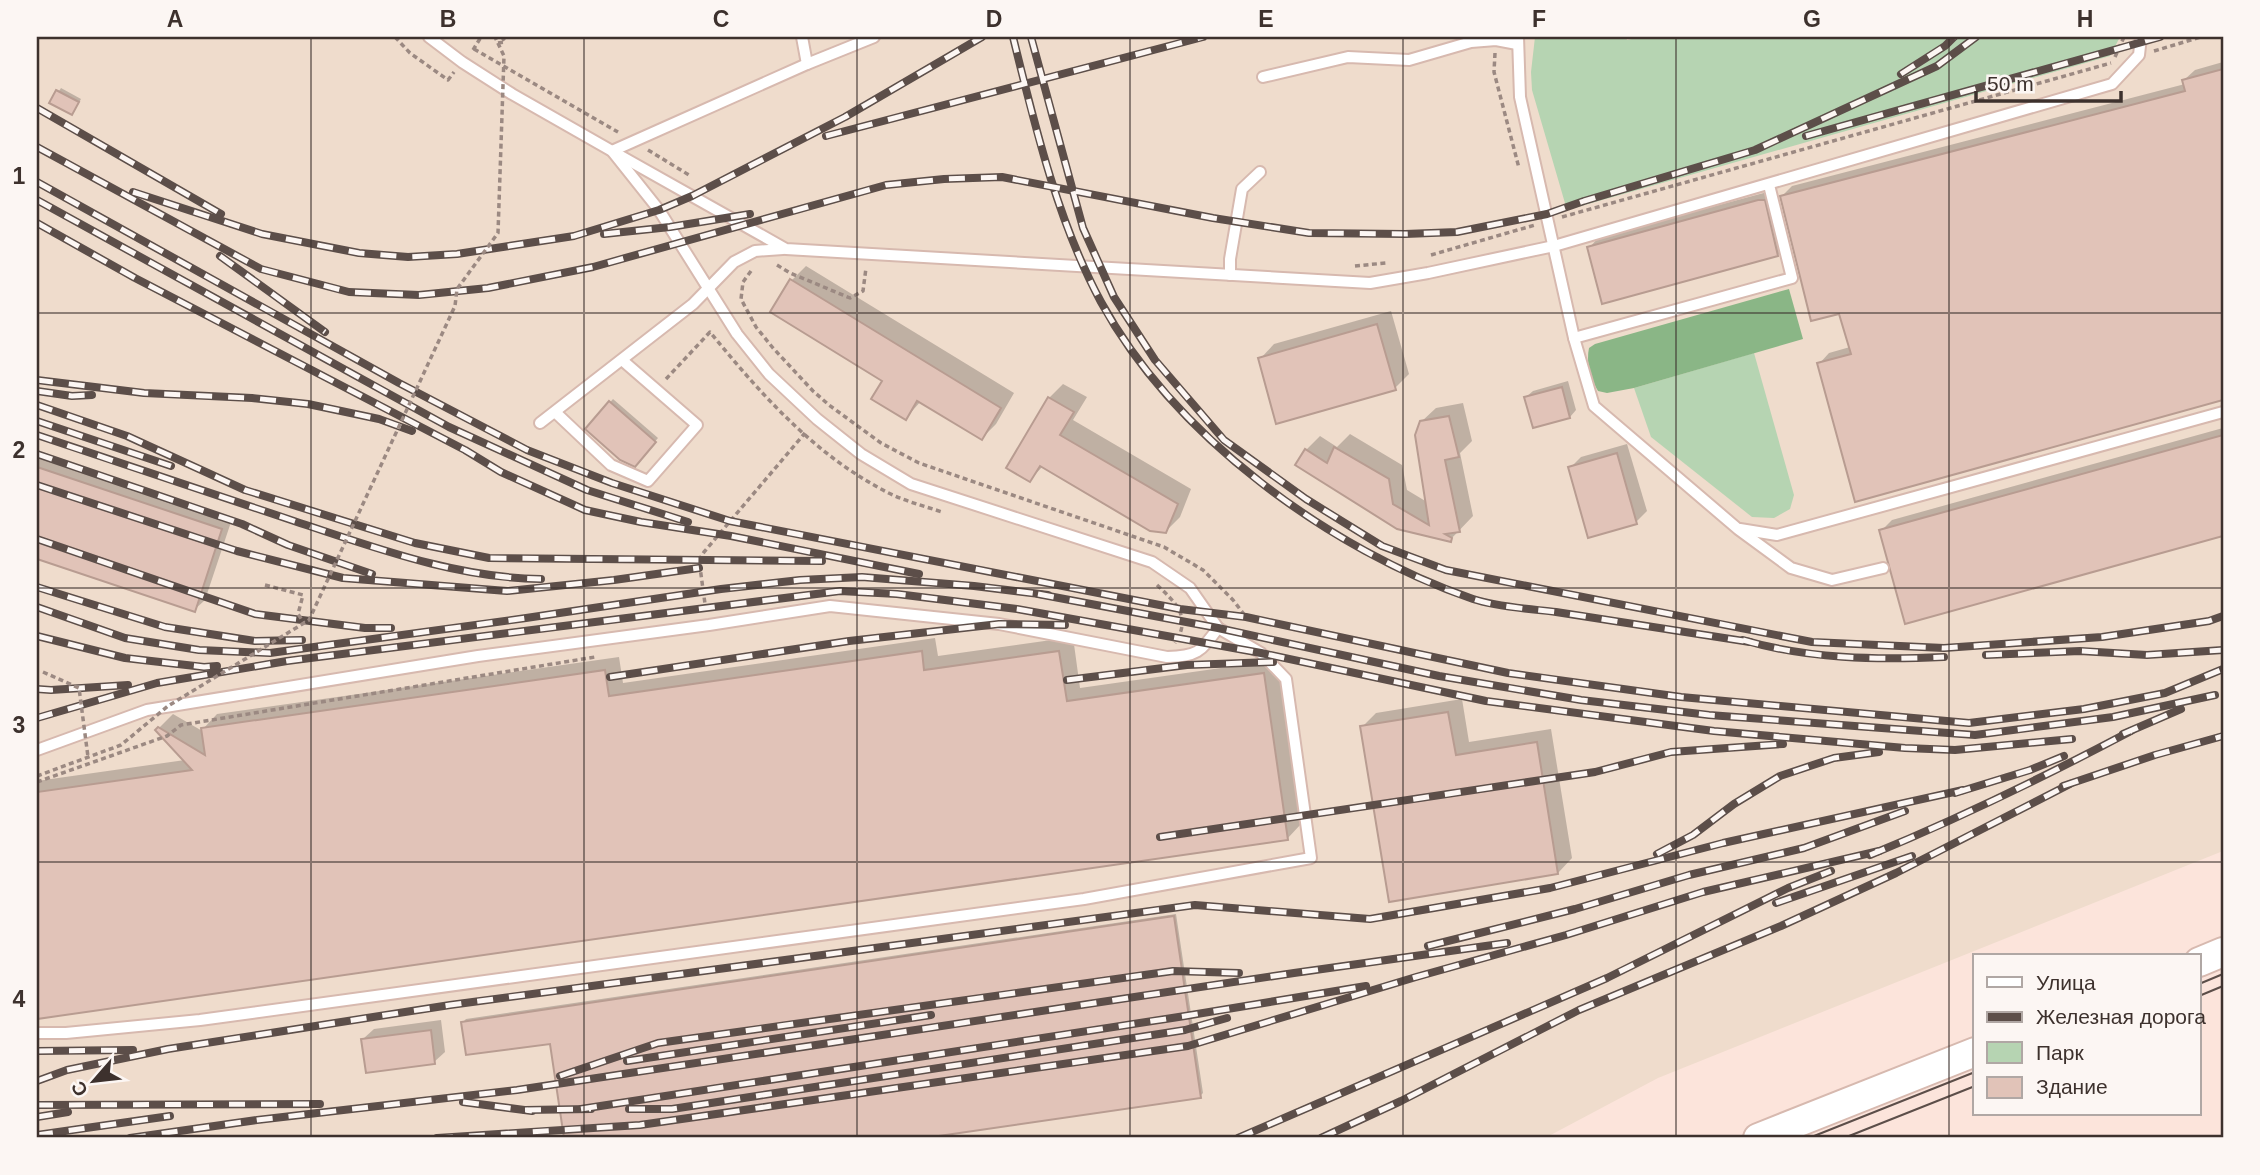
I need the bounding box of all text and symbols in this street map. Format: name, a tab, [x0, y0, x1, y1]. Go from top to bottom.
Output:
text: A	[167, 6, 183, 32]
text: B	[440, 6, 456, 32]
text: C	[713, 6, 729, 32]
text: D	[986, 6, 1002, 32]
text: E	[1258, 6, 1274, 32]
text: F	[1532, 6, 1546, 32]
text: G	[1803, 6, 1821, 32]
text: H	[2077, 6, 2093, 32]
scale bar	[1976, 60, 2122, 104]
text: 50 m	[1987, 72, 2034, 95]
text: 1	[13, 163, 26, 189]
text: 2	[13, 437, 25, 463]
text: 3	[13, 712, 25, 738]
legend	[1973, 954, 2200, 1116]
text: Улица	[2036, 971, 2096, 994]
text: 4	[13, 986, 26, 1012]
text: Железная дорога	[2036, 1005, 2206, 1028]
text: Парк	[2036, 1041, 2084, 1064]
north arrow	[60, 1046, 130, 1116]
text: Здание	[2036, 1075, 2108, 1098]
text: С	[67, 1078, 92, 1100]

